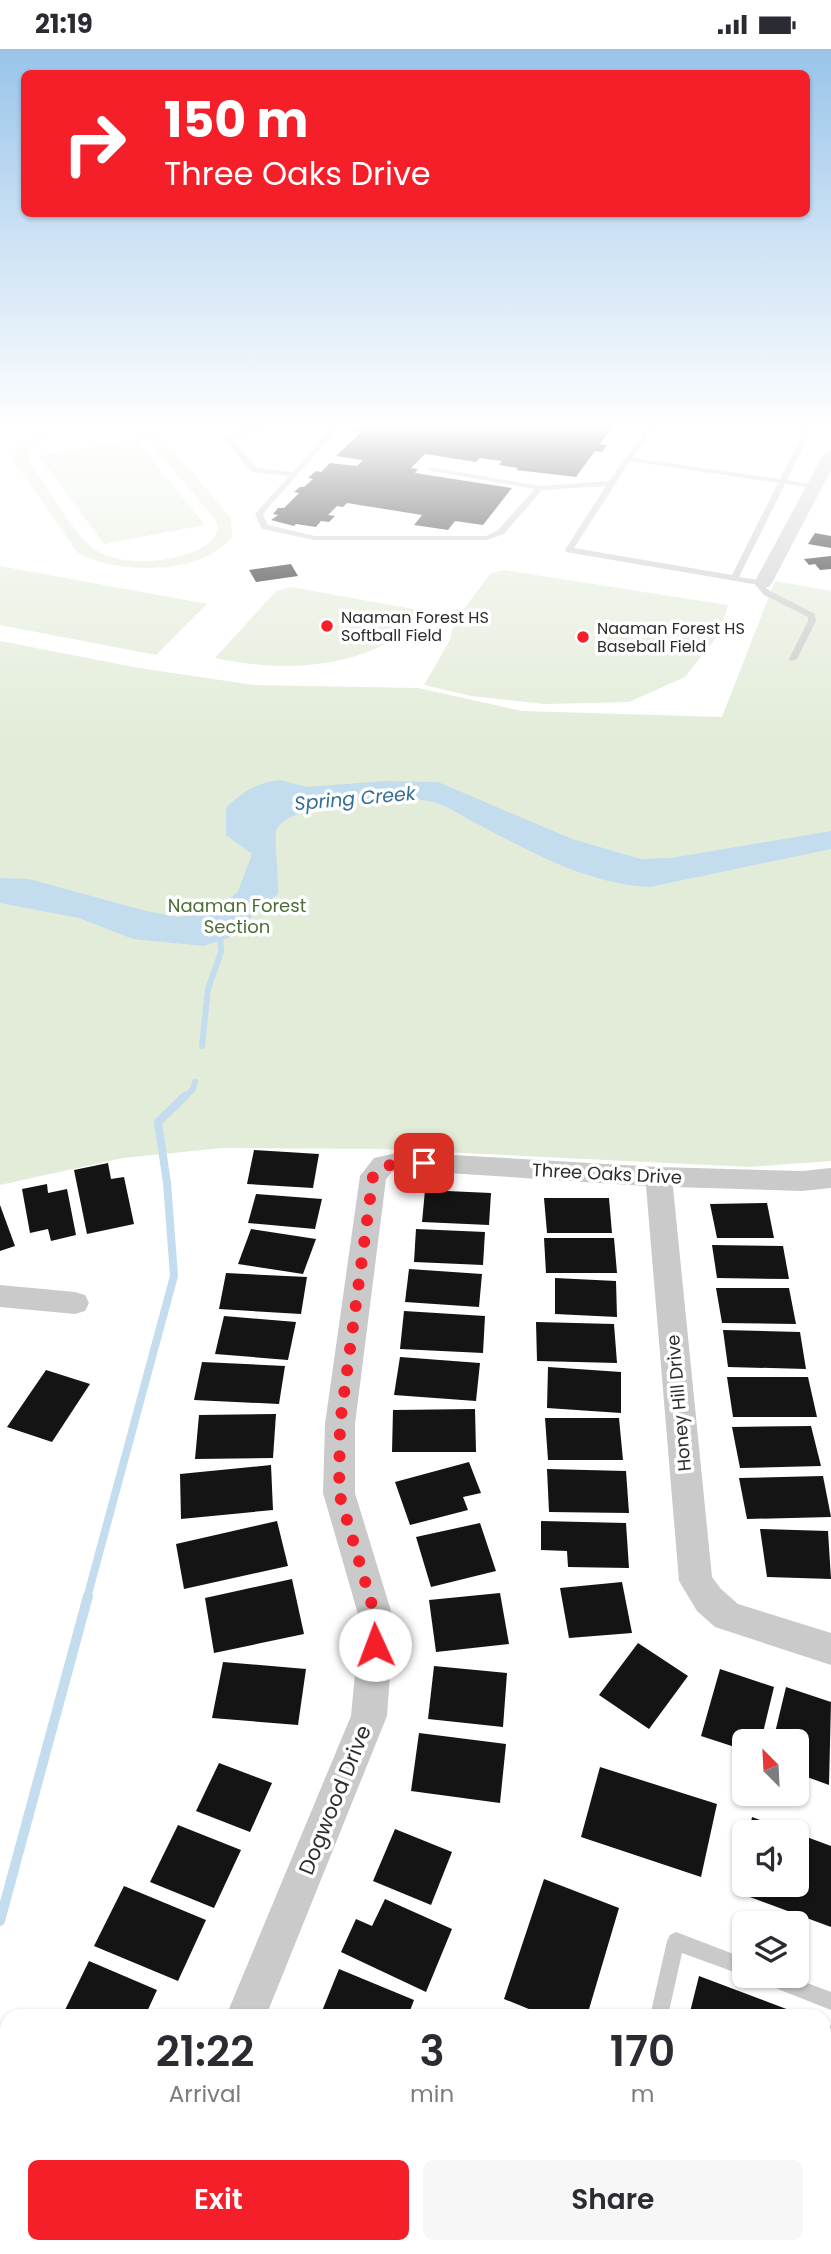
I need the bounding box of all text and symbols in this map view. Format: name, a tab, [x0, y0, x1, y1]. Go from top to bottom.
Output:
text: 21:19	[35, 6, 93, 42]
text: 150 m	[164, 86, 309, 154]
icon: right	[49, 98, 140, 189]
text: Three Oaks Drive	[164, 151, 431, 196]
place label: Naaman Forest HS Softball Field	[341, 606, 489, 647]
place label: Naaman Forest HS Baseball Field	[597, 617, 745, 658]
marker: Naaman Forest HS Softball Field	[319, 618, 335, 634]
marker: Naaman Forest HS Baseball Field	[575, 629, 591, 645]
water label: Spring Creek	[293, 780, 418, 817]
park label: Naaman Forest Section	[168, 893, 306, 939]
pin	[394, 1133, 454, 1193]
icon: arrive	[405, 1144, 443, 1182]
street label: Three Oaks Drive	[531, 1157, 683, 1190]
street label: Honey Hill Drive	[660, 1334, 697, 1473]
position arrow	[338, 1608, 412, 1682]
street label: Dogwood Drive	[291, 1721, 378, 1879]
north arrow	[732, 1729, 808, 1806]
map controls	[732, 1729, 809, 1988]
button: sound	[732, 1820, 809, 1897]
button: layers	[732, 1911, 809, 1988]
text: 21:22	[156, 2022, 254, 2081]
text: 3	[420, 2022, 445, 2081]
text: 170	[610, 2022, 675, 2081]
text: Arrival	[169, 2078, 241, 2110]
text: min	[410, 2078, 454, 2110]
text: m	[631, 2078, 654, 2110]
button: Exit	[28, 2160, 409, 2240]
button: Share	[423, 2160, 803, 2240]

